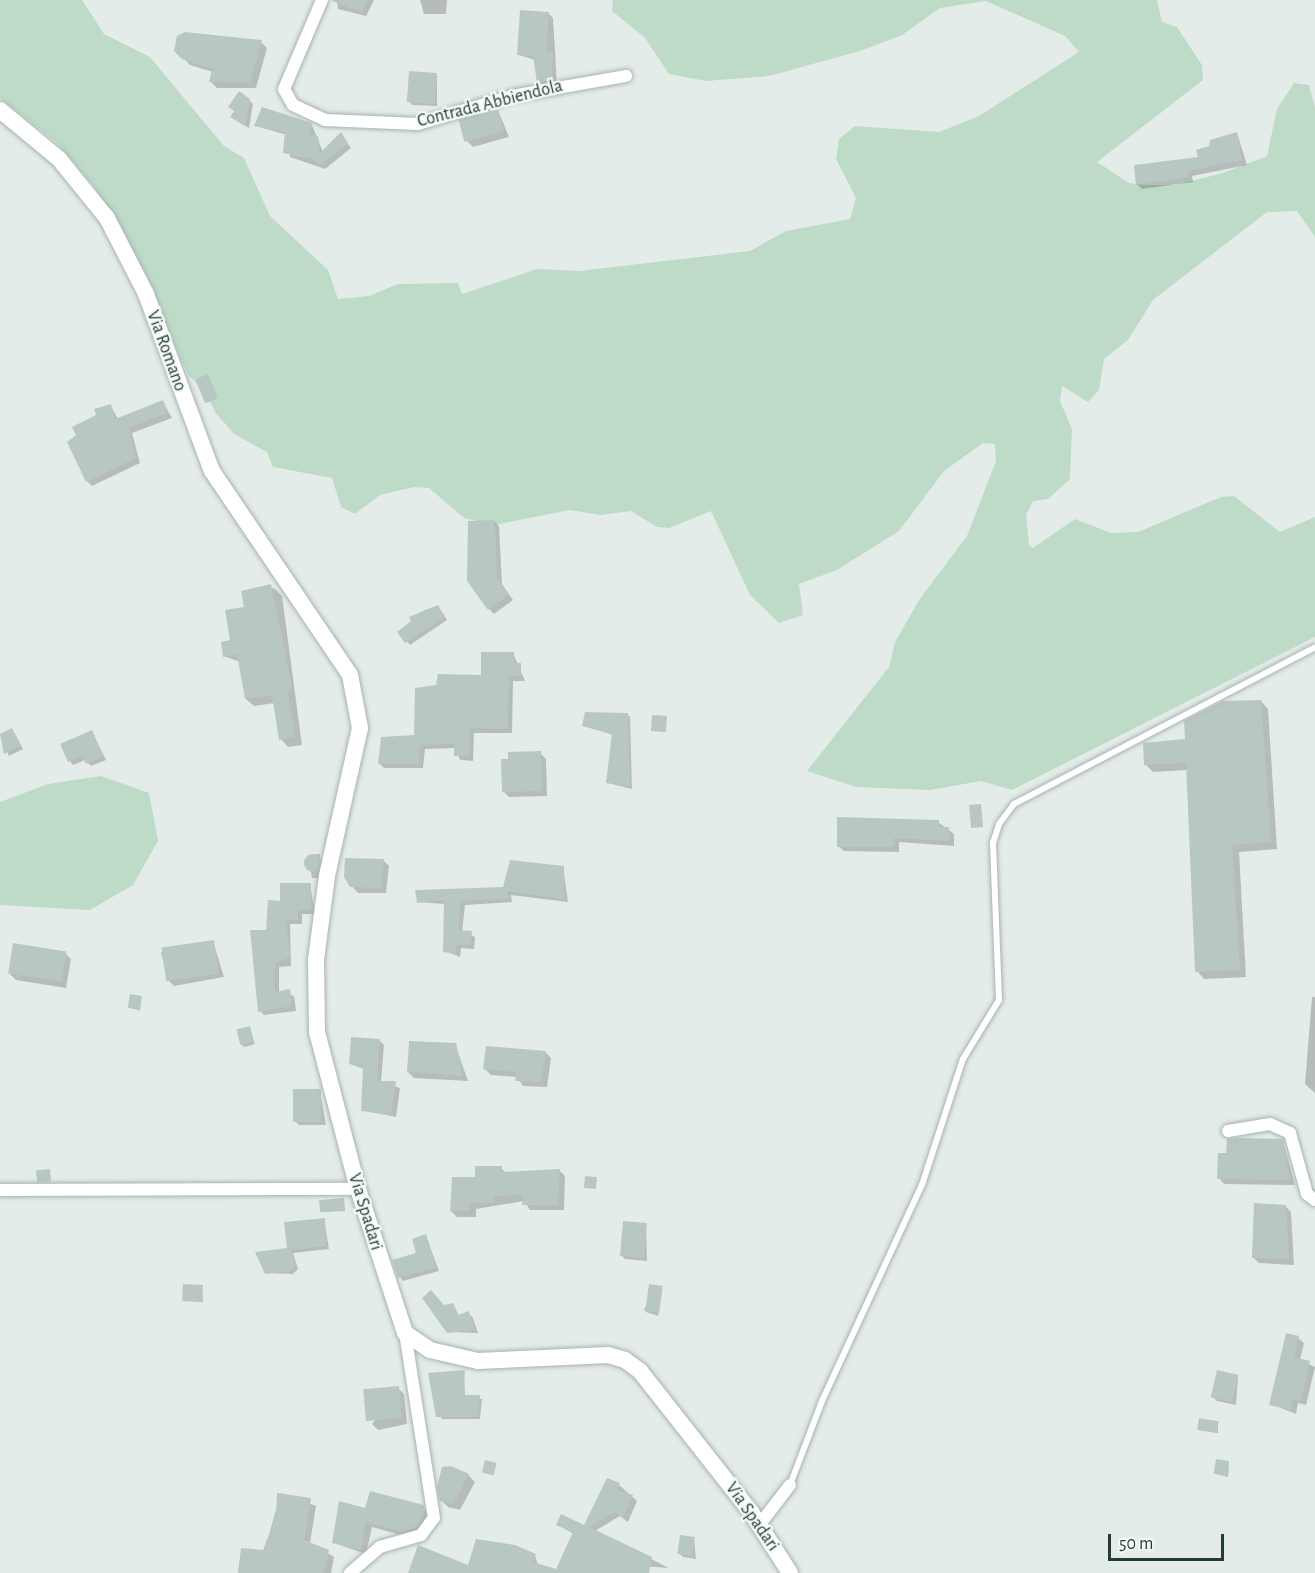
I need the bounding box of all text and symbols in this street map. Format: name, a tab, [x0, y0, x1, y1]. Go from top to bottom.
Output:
street label: Contrada Abbiendola	[415, 75, 565, 133]
street label: Via Romano	[141, 308, 191, 394]
street label: Via Spadari	[343, 1171, 387, 1253]
street label: Via Spadari	[720, 1478, 784, 1556]
scale bar	[1111, 1522, 1226, 1560]
text: 50 m	[1119, 1535, 1153, 1553]

